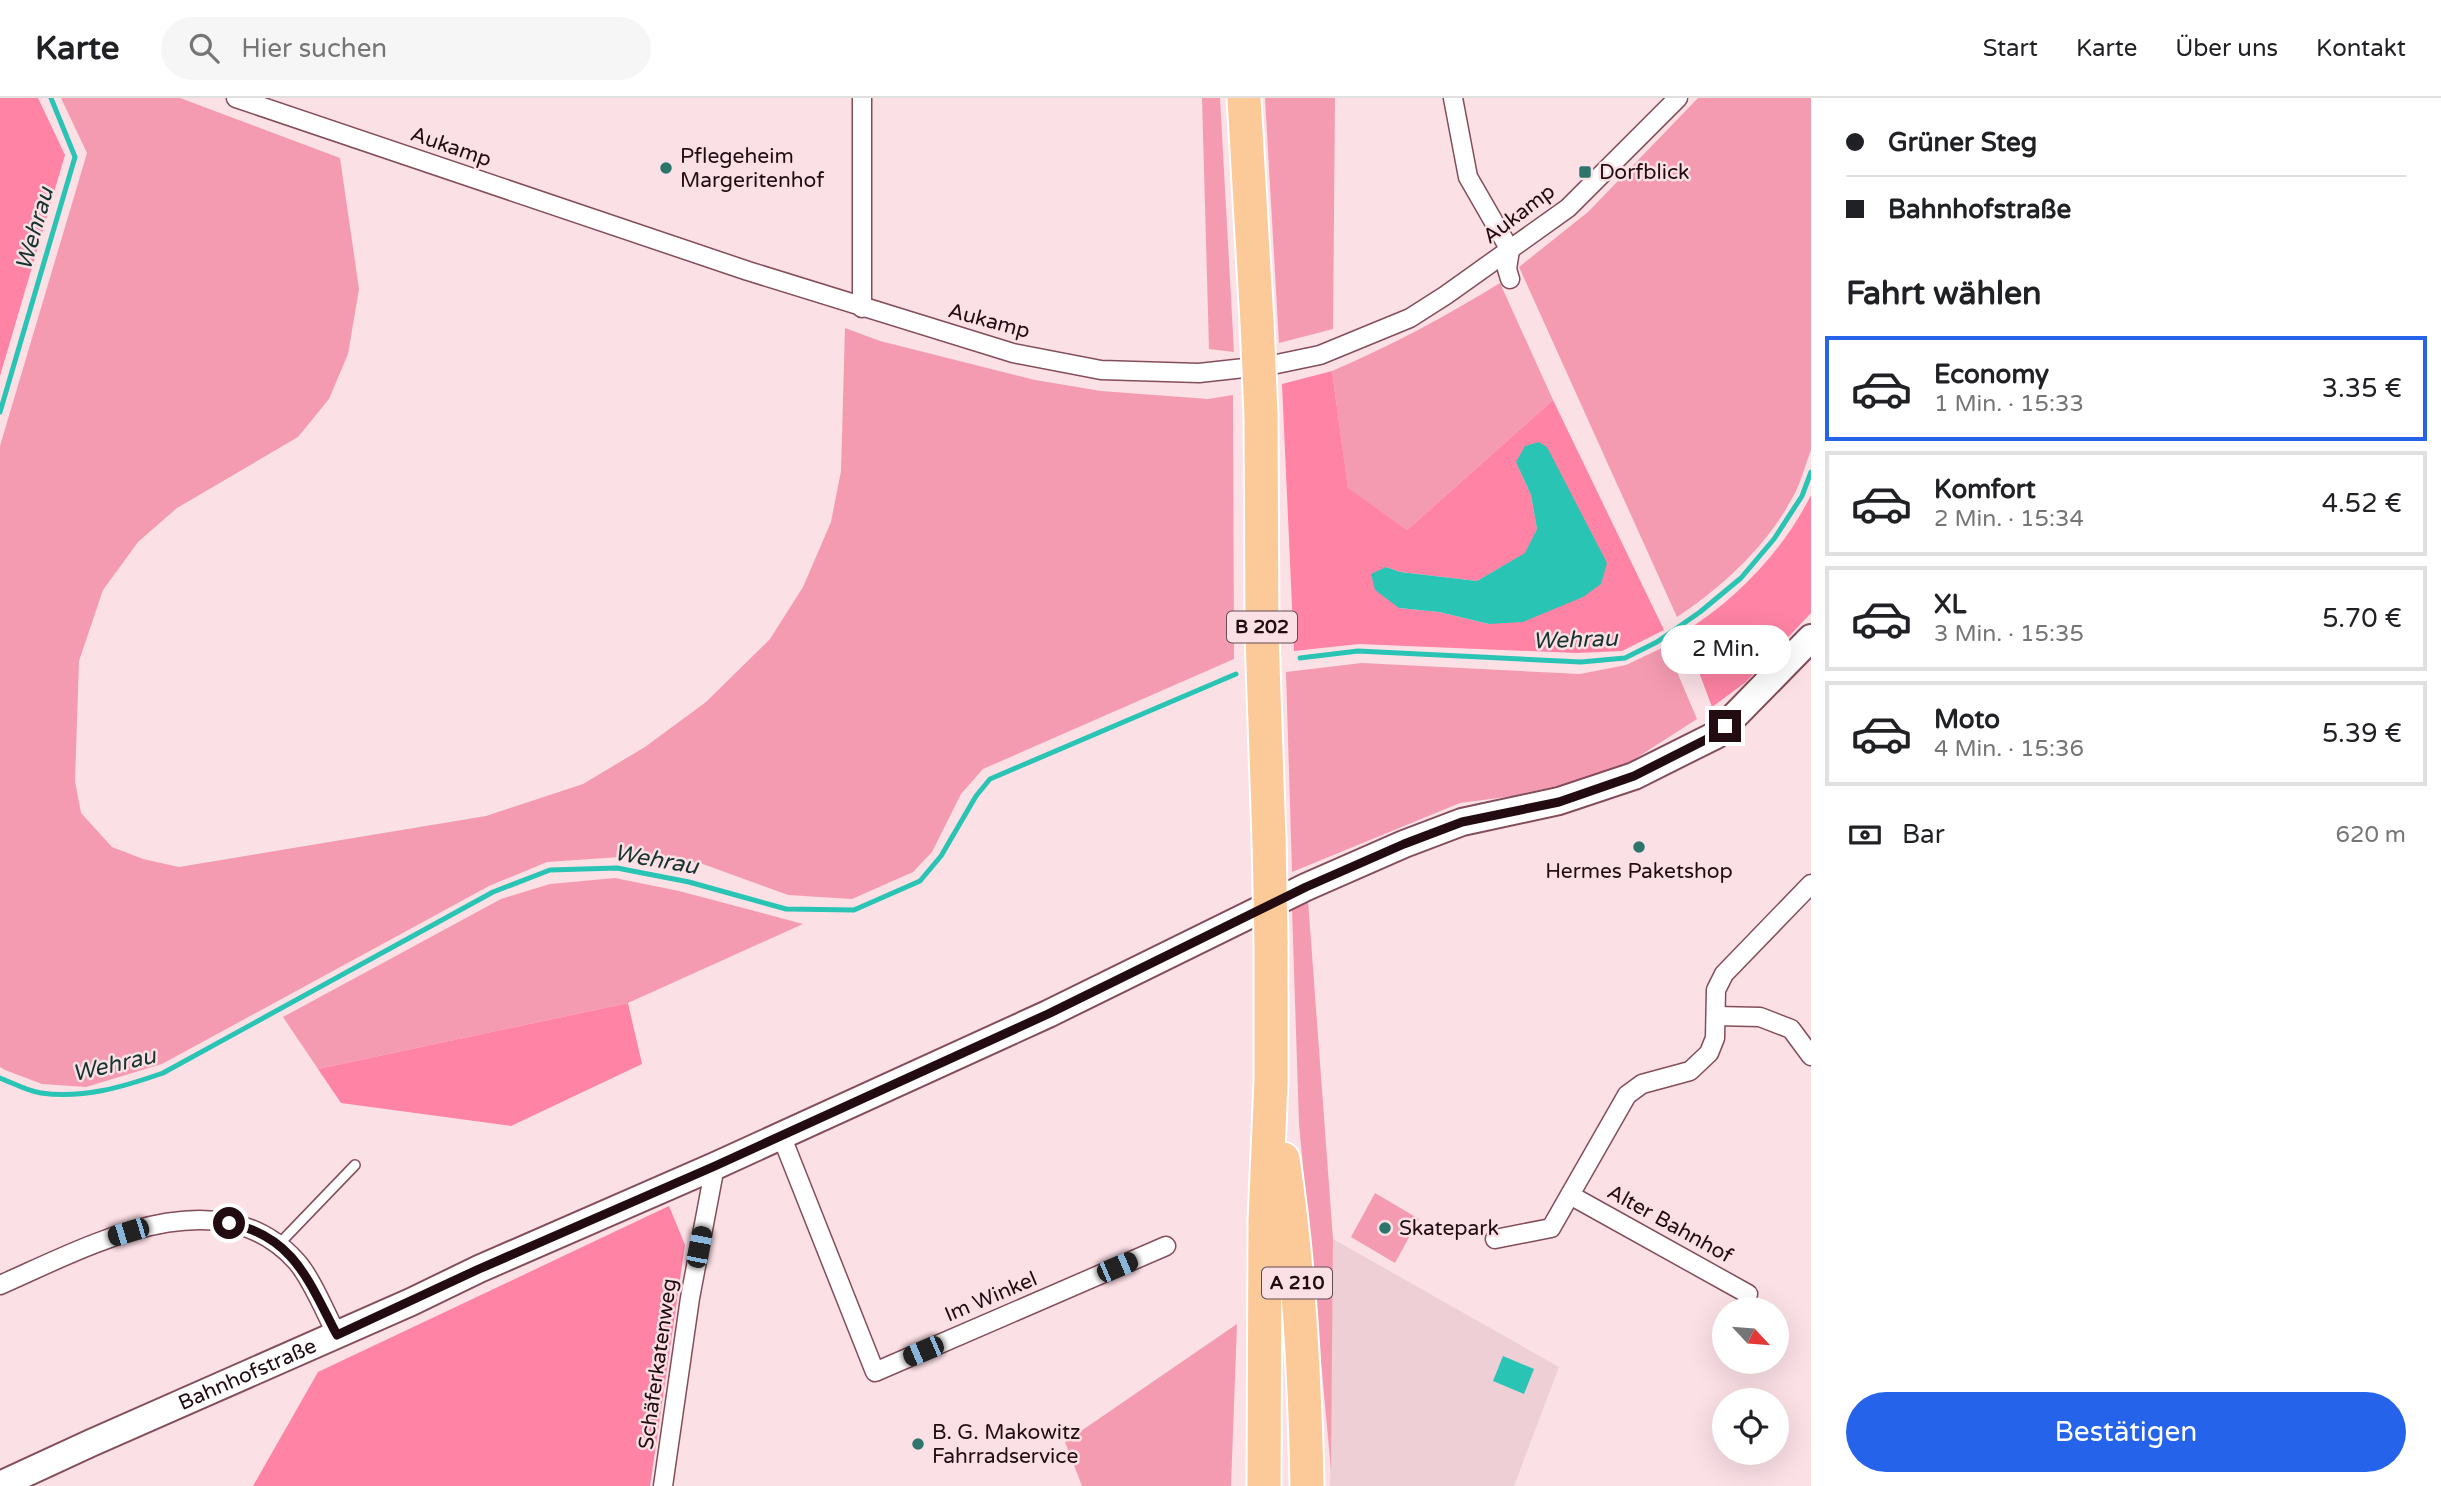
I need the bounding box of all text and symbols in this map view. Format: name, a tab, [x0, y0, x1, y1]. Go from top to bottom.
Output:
search box	[161, 17, 651, 80]
text: Karte	[35, 29, 119, 68]
icon: search	[185, 29, 223, 67]
text: Hier suchen	[241, 33, 387, 64]
text: Start	[1983, 34, 2038, 63]
text: Karte	[2076, 34, 2137, 63]
text: Über uns	[2175, 34, 2278, 63]
text: Kontakt	[2316, 34, 2406, 63]
street label: Aukamp	[407, 122, 495, 172]
text: Grüner Steg	[1888, 127, 2037, 158]
place label: Pflegeheim Margeritenhof	[680, 144, 824, 193]
marker: Pflegeheim Margeritenhof	[658, 160, 674, 176]
place label: Dorfblick	[1599, 160, 1690, 185]
marker: Dorfblick	[1577, 164, 1593, 180]
street label: Aukamp	[1478, 179, 1560, 249]
water label: Wehrau	[10, 183, 60, 274]
text: Bahnhofstraße	[1888, 194, 2071, 225]
text: Fahrt wählen	[1846, 275, 2042, 313]
street label: Aukamp	[945, 298, 1033, 344]
icon: car	[1850, 357, 1913, 420]
text: Economy	[1934, 359, 2049, 390]
text: 3.35 €	[2322, 373, 2402, 404]
text: 1 Min. · 15:33	[1934, 390, 2084, 418]
icon: car	[1850, 472, 1913, 535]
text: Komfort	[1934, 474, 2036, 505]
text: 4.52 €	[2322, 488, 2402, 519]
text: 2 Min. · 15:34	[1934, 505, 2084, 533]
icon: car	[1850, 587, 1913, 650]
text: XL	[1934, 589, 1966, 620]
text: 5.70 €	[2322, 603, 2402, 634]
road number: B 202	[1227, 612, 1297, 642]
text: 3 Min. · 15:35	[1934, 620, 2084, 648]
water label: Wehrau	[1532, 624, 1619, 655]
callout: 2 Min.	[1660, 624, 1790, 674]
text: 2 Min.	[1692, 635, 1760, 663]
icon: car	[1850, 702, 1913, 765]
text: Moto	[1934, 704, 2000, 735]
route end	[1709, 710, 1741, 742]
text: 5.39 €	[2322, 718, 2402, 749]
text: 4 Min. · 15:36	[1934, 735, 2084, 763]
icon: cash	[1846, 816, 1884, 854]
text: Bar	[1902, 819, 1945, 850]
text: 620 m	[2336, 821, 2406, 849]
water label: Wehrau	[612, 839, 701, 881]
marker: Hermes Paketshop	[1631, 839, 1647, 855]
place label: Hermes Paketshop	[1545, 859, 1733, 884]
water label: Wehrau	[69, 1042, 159, 1088]
street label: Alter Bahnhof	[1603, 1179, 1737, 1269]
route start	[213, 1207, 245, 1239]
car	[105, 1216, 152, 1248]
place label: Skatepark	[1399, 1216, 1499, 1241]
marker: Skatepark	[1377, 1220, 1393, 1236]
car	[685, 1224, 714, 1270]
car	[1094, 1249, 1141, 1285]
street label: Im Winkel	[941, 1266, 1041, 1328]
road number: A 210	[1262, 1268, 1332, 1298]
street label: Schäferkatenweg	[634, 1277, 682, 1451]
north arrow	[1712, 1297, 1788, 1374]
map controls	[1712, 1297, 1789, 1465]
street label: Bahnhofstraße	[175, 1333, 320, 1415]
car	[900, 1333, 947, 1369]
button: locate	[1712, 1388, 1789, 1465]
button: Bestätigen	[1846, 1392, 2406, 1472]
place label: B. G. Makowitz Fahrradservice	[932, 1420, 1081, 1469]
marker: B. G. Makowitz Fahrradservice	[910, 1436, 926, 1452]

